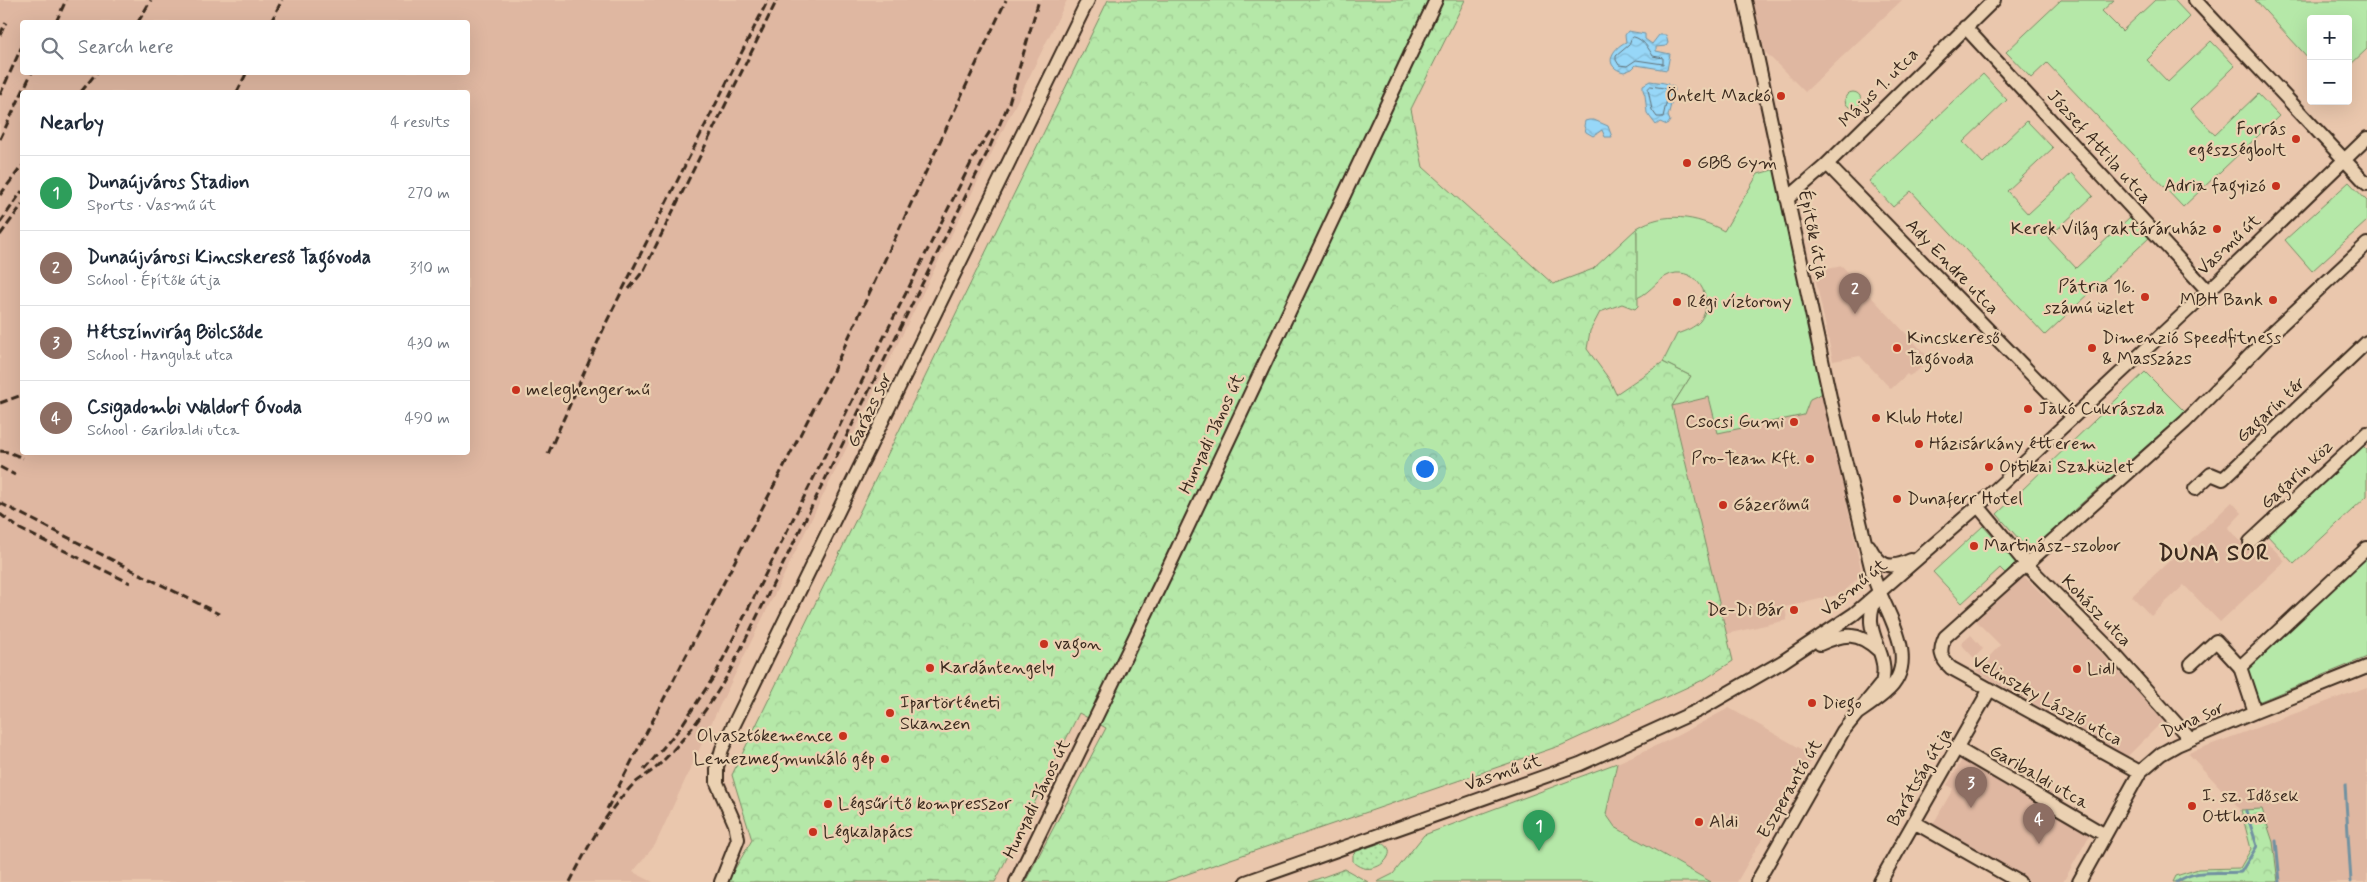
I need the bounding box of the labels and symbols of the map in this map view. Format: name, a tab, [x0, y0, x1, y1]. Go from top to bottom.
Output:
street label: Május 1. utca	[1834, 43, 1924, 133]
place label: Öntelt Mackó	[1666, 84, 1771, 108]
street label: József Attila utca	[2041, 85, 2157, 209]
marker: Öntelt Mackó	[1775, 90, 1787, 102]
place label: Forrás egészségbolt	[2188, 117, 2286, 162]
marker: Forrás egészségbolt	[2290, 133, 2302, 145]
place label: GBB Gym	[1697, 151, 1777, 175]
marker: GBB Gym	[1681, 157, 1693, 169]
place label: Adria fagyizó	[2164, 174, 2266, 200]
marker: Adria fagyizó	[2270, 180, 2282, 192]
street label: Építők útja	[1792, 188, 1834, 282]
street label: Vasmű út	[2192, 209, 2266, 281]
street label: Ady Endre utca	[1900, 214, 2004, 320]
place label: Kerek Világ raktáráruház	[2011, 217, 2207, 241]
marker: Kerek Világ raktáráruház	[2211, 223, 2223, 235]
pin: 2	[1839, 273, 1871, 314]
place label: Pátria 16. számú üzlet	[2043, 275, 2135, 320]
place label: MBH Bank	[2180, 288, 2263, 312]
place label: Régi víztorony	[1687, 290, 1791, 314]
marker: Pátria 16. számú üzlet	[2139, 291, 2151, 303]
marker: MBH Bank	[2267, 294, 2279, 306]
marker: Régi víztorony	[1671, 296, 1683, 308]
place label: Kincskereső Tagóvoda	[1907, 326, 2000, 373]
place label: Dimenzió Speedfitness & Masszázs	[2102, 326, 2281, 371]
marker: Kincskereső Tagóvoda	[1891, 342, 1903, 354]
marker: Dimenzió Speedfitness & Masszázs	[2086, 342, 2098, 354]
street label: Garázs sor	[842, 368, 899, 451]
street label: Hunyadi János út	[1174, 370, 1251, 498]
street label: Gagarin tér	[2231, 371, 2313, 450]
place label: meleghengermű	[526, 378, 650, 403]
marker: meleghengermű	[510, 384, 522, 396]
place label: Jakó Cukrászda	[2038, 397, 2165, 421]
marker: Jakó Cukrászda	[2022, 403, 2034, 415]
place label: Klub Hotel	[1886, 406, 1962, 430]
place label: Csocsi Gumi	[1685, 410, 1784, 434]
marker: Klub Hotel	[1870, 412, 1882, 424]
marker: Csocsi Gumi	[1788, 416, 1800, 428]
place label: Házisárkány étterem	[1929, 432, 2096, 456]
street label: Gagarin köz	[2255, 435, 2340, 516]
marker: Házisárkány étterem	[1913, 438, 1925, 450]
place label: Pro-Team Kft.	[1691, 447, 1800, 471]
marker: Pro-Team Kft.	[1804, 453, 1816, 465]
place label: Optikai Szaküzlet	[1999, 455, 2134, 479]
your location	[1412, 456, 1438, 482]
marker: Optikai Szaküzlet	[1983, 461, 1995, 473]
place label: Dunaferr Hotel	[1907, 487, 2023, 511]
place label: Gázerőmű	[1733, 493, 1809, 517]
marker: Dunaferr Hotel	[1891, 493, 1903, 505]
marker: Gázerőmű	[1717, 499, 1729, 511]
place label: Martinász-szobor	[1984, 534, 2121, 558]
marker: Martinász-szobor	[1968, 540, 1980, 552]
district label: DUNA SOR	[2158, 540, 2270, 568]
street label: Vasmű út	[1816, 553, 1893, 622]
street label: Kohász utca	[2055, 570, 2137, 652]
place label: De-Di Bár	[1707, 598, 1784, 622]
marker: De-Di Bár	[1788, 604, 1800, 616]
place label: vagon	[1054, 632, 1101, 658]
marker: vagon	[1038, 638, 1050, 650]
street label: Velinszky László utca	[1968, 650, 2126, 752]
place label: Kardántengely	[940, 656, 1054, 680]
place label: Lidl	[2087, 657, 2115, 681]
marker: Kardántengely	[924, 662, 936, 674]
marker: Lidl	[2071, 663, 2083, 675]
place label: Ipartörténeti Skanzen	[900, 691, 1000, 736]
place label: Diego	[1822, 691, 1862, 717]
street label: Duna sor	[2158, 695, 2228, 744]
marker: Diego	[1806, 697, 1818, 709]
marker: Ipartörténeti Skanzen	[884, 707, 896, 719]
street label: Barátság útja	[1882, 723, 1958, 831]
place label: Olvasztókemence	[696, 724, 833, 748]
marker: Olvasztókemence	[837, 730, 849, 742]
street label: Hunyadi János út	[998, 735, 1077, 863]
street label: Eszperantó út	[1752, 735, 1828, 843]
street label: Garibaldi utca	[1985, 739, 2093, 815]
place label: Lemezmegmunkáló gép	[694, 747, 875, 773]
street label: Vasmű út	[1462, 749, 1545, 797]
marker: Lemezmegmunkáló gép	[879, 753, 891, 765]
pin: 3	[1955, 767, 1987, 808]
place label: I. sz. Idősek Otthona	[2202, 784, 2299, 829]
place label: Légsűrítő kompresszor	[838, 792, 1012, 816]
marker: Légsűrítő kompresszor	[822, 798, 834, 810]
marker: I. sz. Idősek Otthona	[2186, 800, 2198, 812]
pin: 4	[2023, 803, 2055, 844]
pin: 1	[1523, 810, 1555, 851]
place label: Aldi	[1709, 810, 1738, 834]
marker: Aldi	[1693, 816, 1705, 828]
place label: Légkalapács	[823, 820, 913, 844]
marker: Légkalapács	[807, 826, 819, 838]

